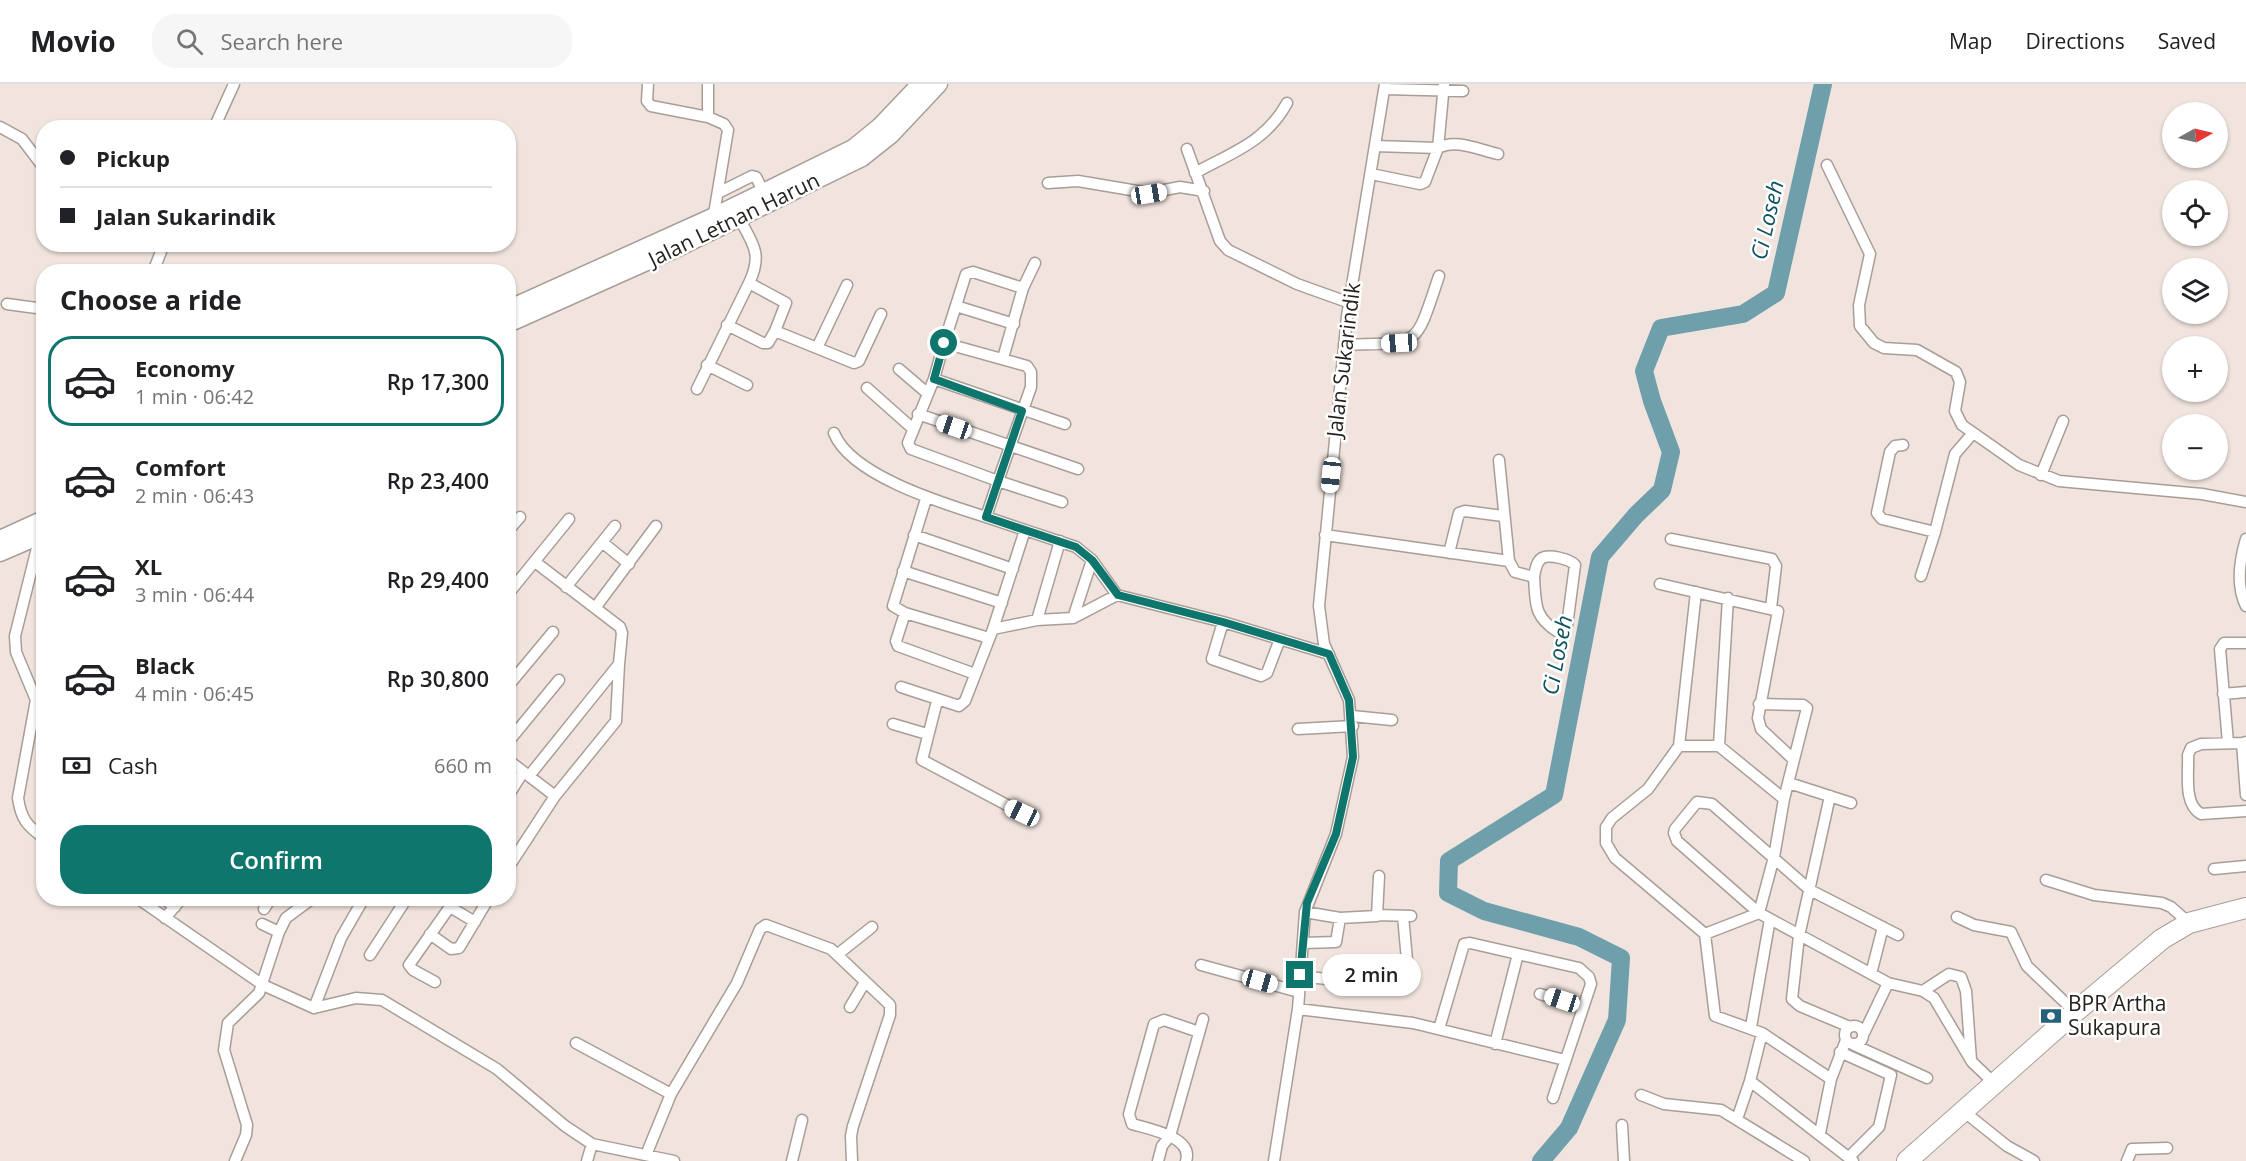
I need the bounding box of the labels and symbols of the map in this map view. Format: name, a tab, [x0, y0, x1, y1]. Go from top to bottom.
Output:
north arrow	[2162, 102, 2228, 168]
street label: Jalan Letnan Harun	[641, 165, 824, 274]
water label: Ci Loseh	[1742, 177, 1790, 262]
car	[1130, 182, 1168, 206]
street label: Jalan Sukarindik	[1319, 281, 1366, 441]
route start	[930, 329, 957, 356]
car	[1381, 333, 1417, 353]
car	[934, 413, 974, 441]
car	[1320, 456, 1342, 494]
water label: Ci Loseh	[1534, 613, 1578, 697]
car	[1002, 797, 1042, 829]
callout: 2 min	[1321, 954, 1420, 996]
route end	[1286, 961, 1313, 988]
car	[1240, 967, 1280, 995]
car	[1542, 986, 1582, 1014]
place label: BPR Artha Sukapura	[2068, 989, 2167, 1041]
bank icon: BPR Artha Sukapura	[2039, 1004, 2063, 1028]

